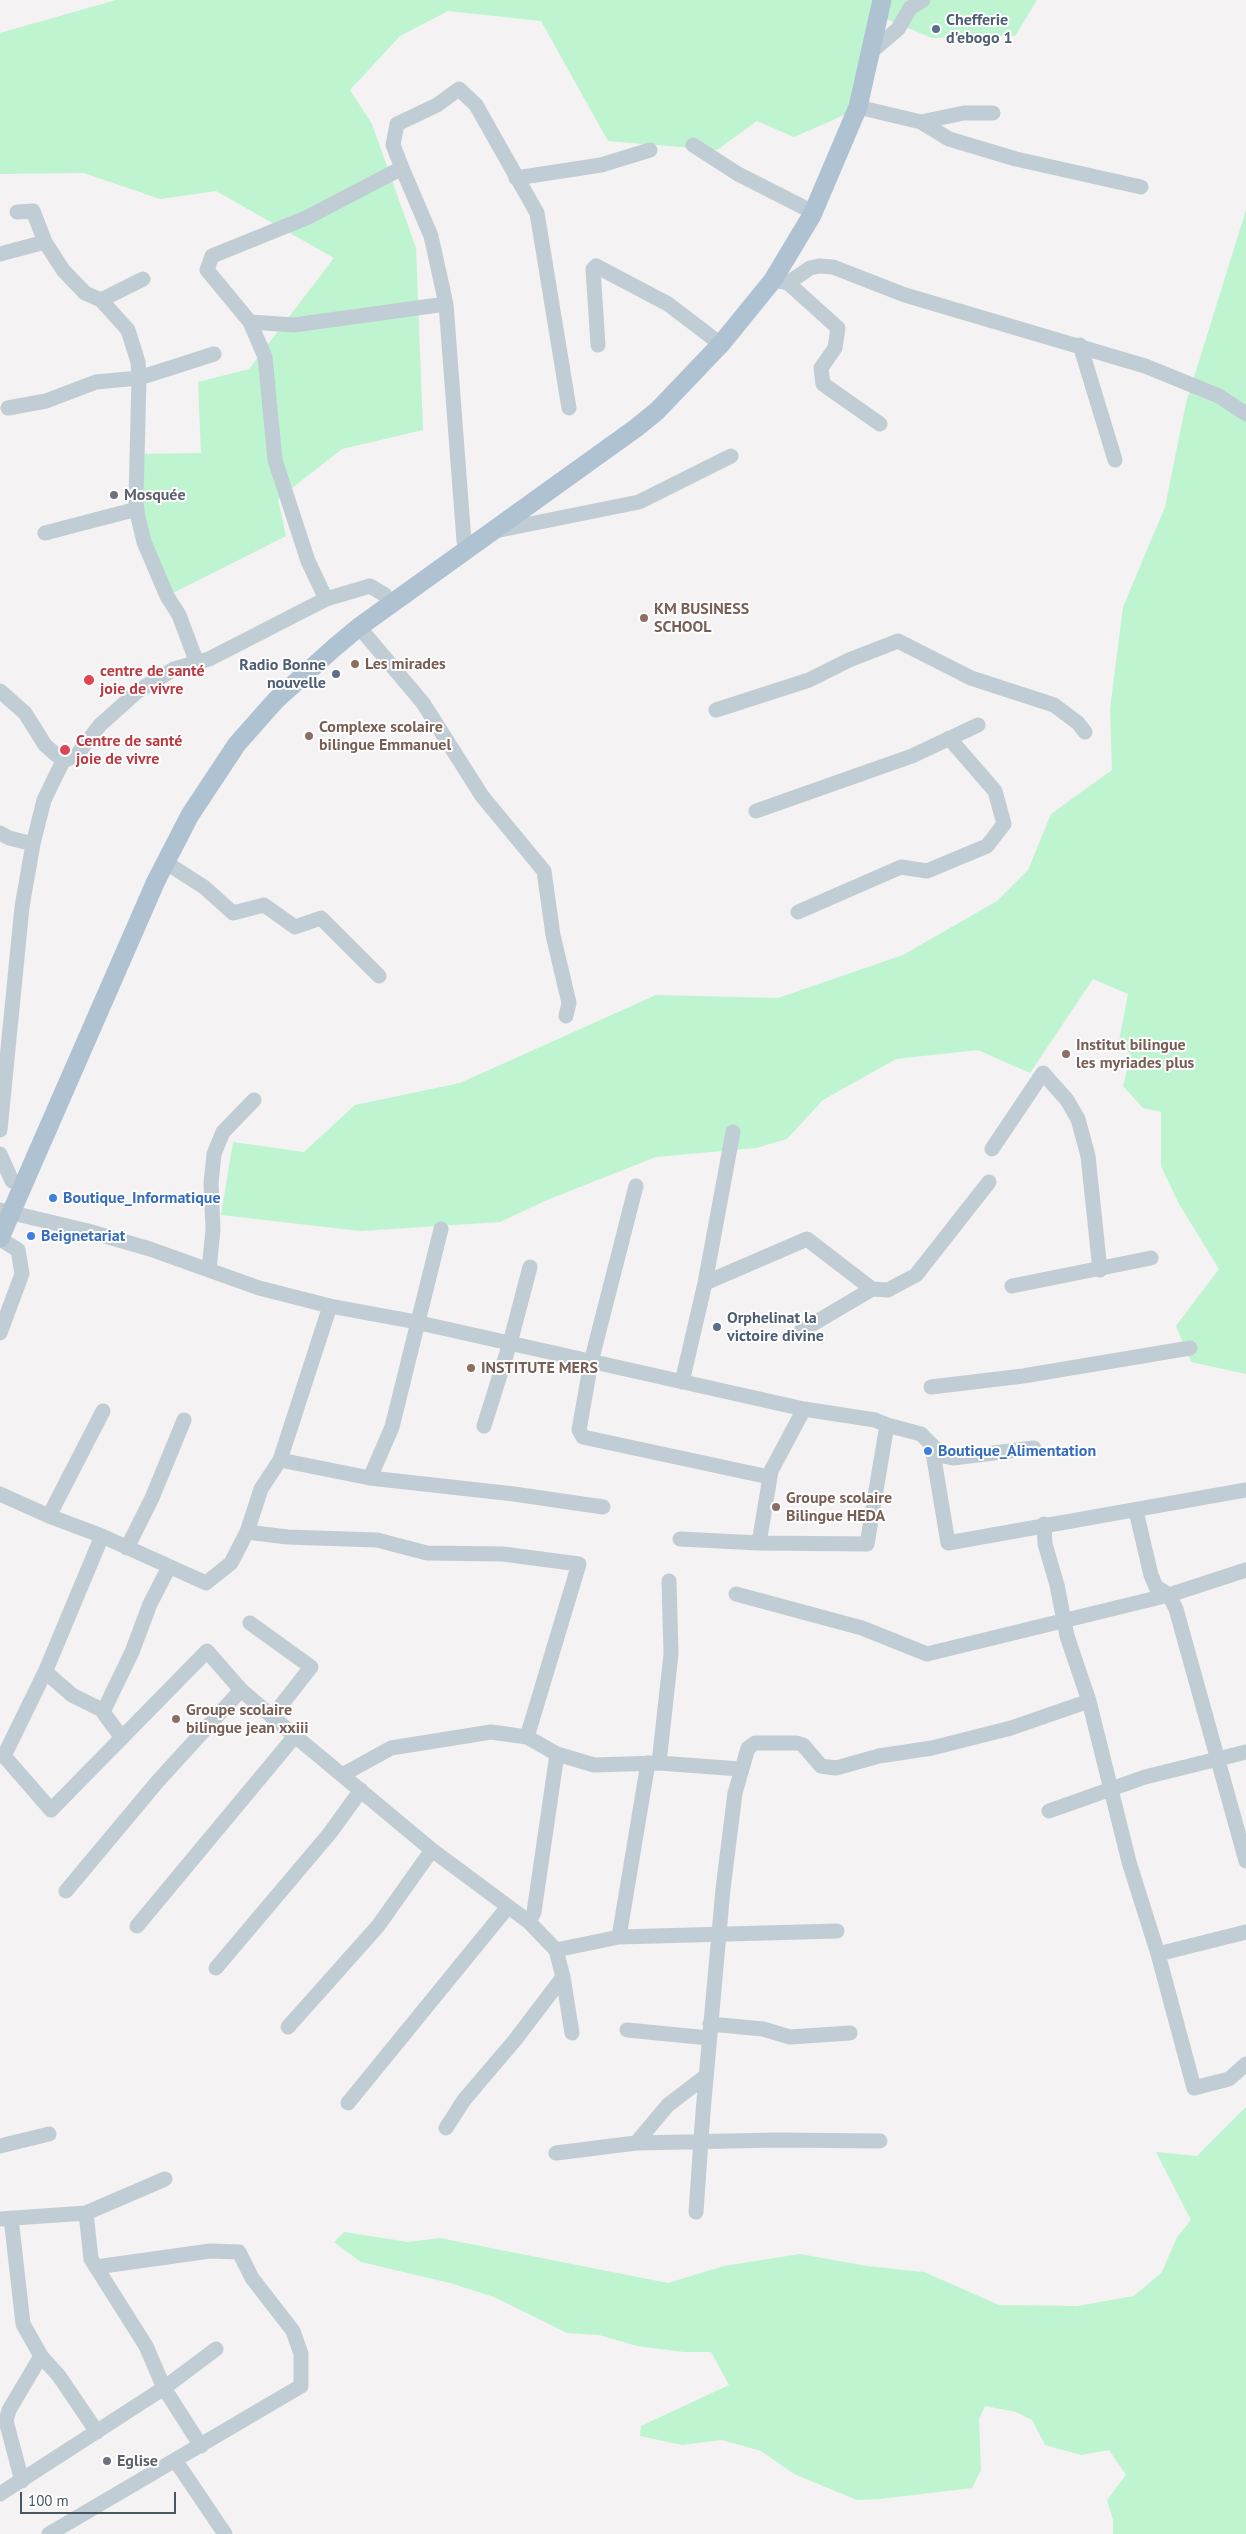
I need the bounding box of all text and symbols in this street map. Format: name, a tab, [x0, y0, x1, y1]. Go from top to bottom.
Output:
place label: Chefferie d'ebogo 1	[946, 10, 1013, 48]
marker: Chefferie d'ebogo 1	[930, 23, 942, 35]
place label: Mosquée	[124, 485, 186, 505]
marker: Mosquée	[108, 489, 120, 501]
place label: KM BUSINESS SCHOOL	[654, 599, 749, 637]
marker: KM BUSINESS SCHOOL	[638, 612, 650, 624]
place label: Les mirades	[365, 654, 446, 674]
place label: Radio Bonne nouvelle	[239, 655, 326, 693]
marker: Les mirades	[349, 658, 361, 670]
place label: centre de santé joie de vivre	[100, 661, 205, 699]
marker: Radio Bonne nouvelle	[330, 668, 342, 680]
marker: centre de santé joie de vivre	[82, 673, 96, 687]
place label: Complexe scolaire bilingue Emmanuel	[319, 717, 451, 755]
marker: Complexe scolaire bilingue Emmanuel	[303, 730, 315, 742]
place label: Centre de santé joie de vivre	[76, 731, 182, 769]
marker: Centre de santé joie de vivre	[58, 743, 72, 757]
place label: Institut bilingue les myriades plus	[1076, 1035, 1194, 1073]
marker: Institut bilingue les myriades plus	[1060, 1048, 1072, 1060]
place label: Boutique_Informatique	[63, 1188, 221, 1208]
marker: Boutique_Informatique	[47, 1192, 59, 1204]
place label: Beignetariat	[41, 1226, 125, 1246]
marker: Beignetariat	[25, 1230, 37, 1242]
place label: Orphelinat la victoire divine	[727, 1308, 824, 1346]
marker: Orphelinat la victoire divine	[711, 1321, 723, 1333]
place label: INSTITUTE MERS	[481, 1358, 598, 1378]
marker: INSTITUTE MERS	[465, 1362, 477, 1374]
place label: Boutique_Alimentation	[938, 1441, 1096, 1461]
marker: Boutique_Alimentation	[922, 1445, 934, 1457]
place label: Groupe scolaire Bilingue HEDA	[786, 1488, 892, 1526]
marker: Groupe scolaire Bilingue HEDA	[770, 1501, 782, 1513]
place label: Groupe scolaire bilingue jean xxiii	[186, 1700, 309, 1738]
marker: Groupe scolaire bilingue jean xxiii	[170, 1713, 182, 1725]
place label: Eglise	[117, 2451, 158, 2471]
marker: Eglise	[101, 2455, 113, 2467]
scale bar	[22, 2482, 179, 2514]
text: 100 m	[28, 2491, 69, 2510]

